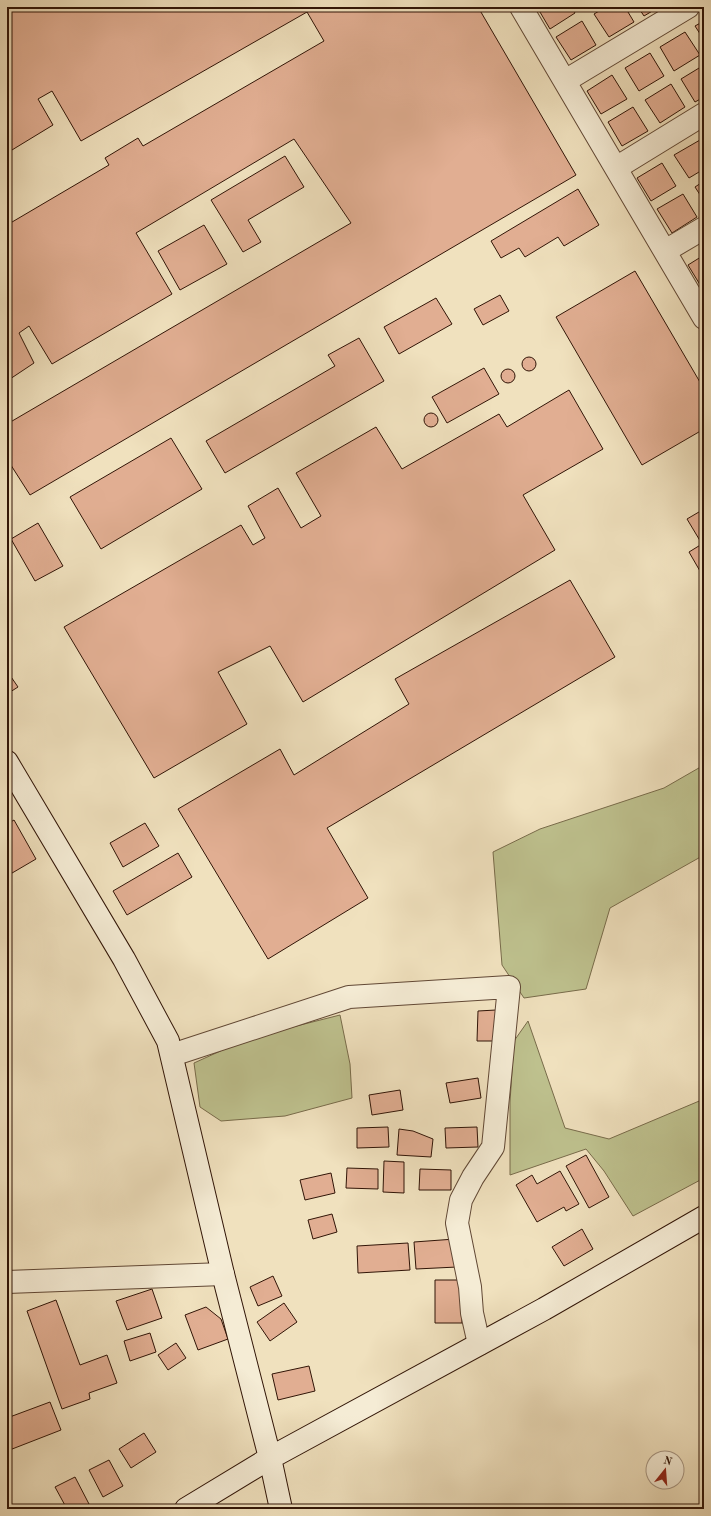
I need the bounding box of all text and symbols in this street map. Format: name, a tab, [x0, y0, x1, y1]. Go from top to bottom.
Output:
north arrow	[645, 1450, 685, 1490]
text: N	[662, 1455, 674, 1469]

